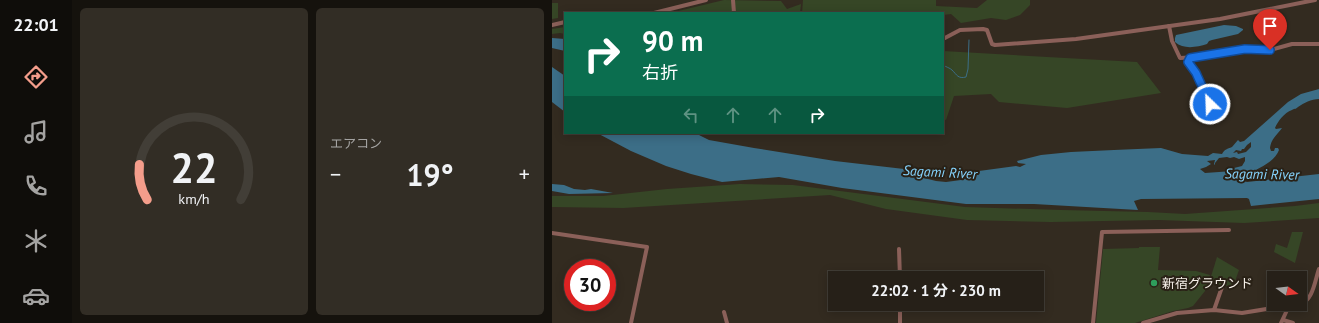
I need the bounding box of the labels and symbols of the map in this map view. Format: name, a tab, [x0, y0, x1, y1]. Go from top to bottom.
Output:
pin	[1253, 9, 1287, 50]
position arrow	[1189, 83, 1231, 125]
water label: Sagami River	[902, 161, 979, 183]
water label: Sagami River	[1225, 164, 1301, 184]
speed limit sign: 30	[564, 259, 616, 311]
north arrow	[1267, 271, 1307, 311]
place label: 新宿グラウンド	[1162, 275, 1253, 292]
marker: 新宿グラウンド	[1149, 278, 1159, 288]

